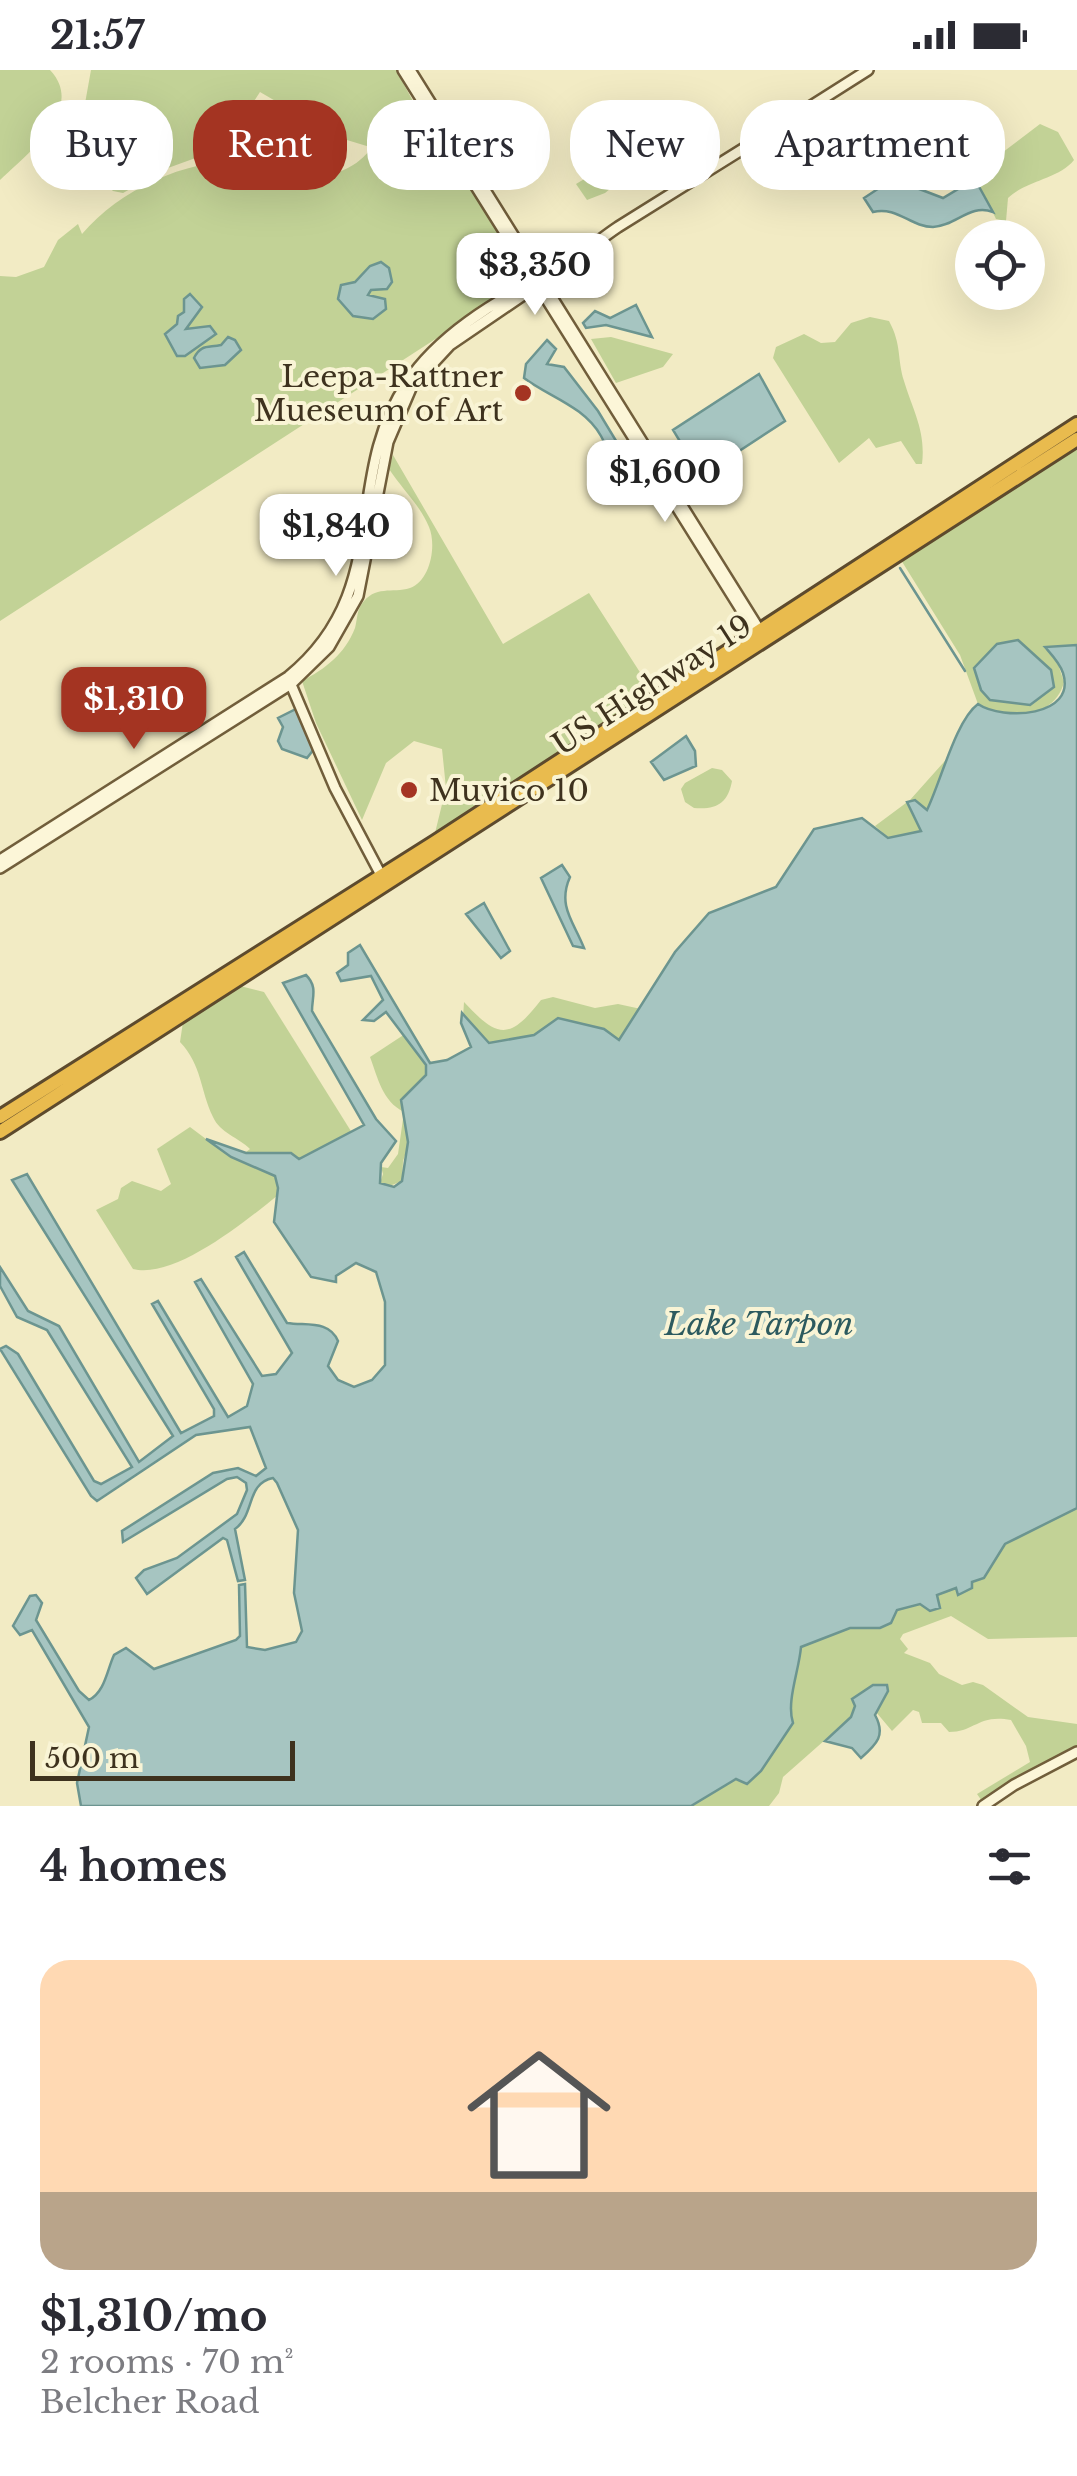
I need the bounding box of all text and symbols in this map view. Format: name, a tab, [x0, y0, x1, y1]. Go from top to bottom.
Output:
text: 21:57	[50, 12, 144, 59]
chip: Buy	[30, 100, 173, 190]
chip: Rent	[193, 100, 347, 190]
chip: Filters	[367, 100, 550, 190]
chip: New	[570, 100, 720, 190]
chip: Apartment	[740, 100, 1005, 190]
map controls	[955, 220, 1045, 310]
button: locate	[955, 220, 1045, 310]
pin: $3,350	[454, 233, 616, 318]
text: $3,350	[479, 245, 591, 285]
place label: Leepa-Rattner Mueseum of Art	[254, 358, 504, 429]
marker: Leepa-Rattner Mueseum of Art	[512, 382, 534, 404]
pin: $1,600	[584, 440, 746, 525]
text: $1,600	[609, 452, 721, 492]
pin: $1,840	[255, 494, 417, 579]
text: $1,840	[282, 506, 390, 546]
street label: US Highway 19	[545, 607, 759, 763]
pin: $1,310	[53, 667, 215, 752]
text: $1,310	[83, 679, 185, 719]
place label: Muvico 10	[429, 772, 589, 809]
marker: Muvico 10	[398, 779, 420, 801]
water label: Lake Tarpon	[663, 1304, 854, 1344]
scale bar	[30, 1736, 295, 1780]
text: 500 m	[45, 1741, 139, 1776]
icon: filters	[982, 1839, 1037, 1894]
text: 4 homes	[40, 1840, 227, 1892]
icon: home	[449, 2025, 629, 2205]
text: $1,310/mo	[40, 2290, 267, 2342]
text: 2 rooms · 70 m²	[40, 2342, 294, 2382]
text: Belcher Road	[40, 2382, 260, 2422]

